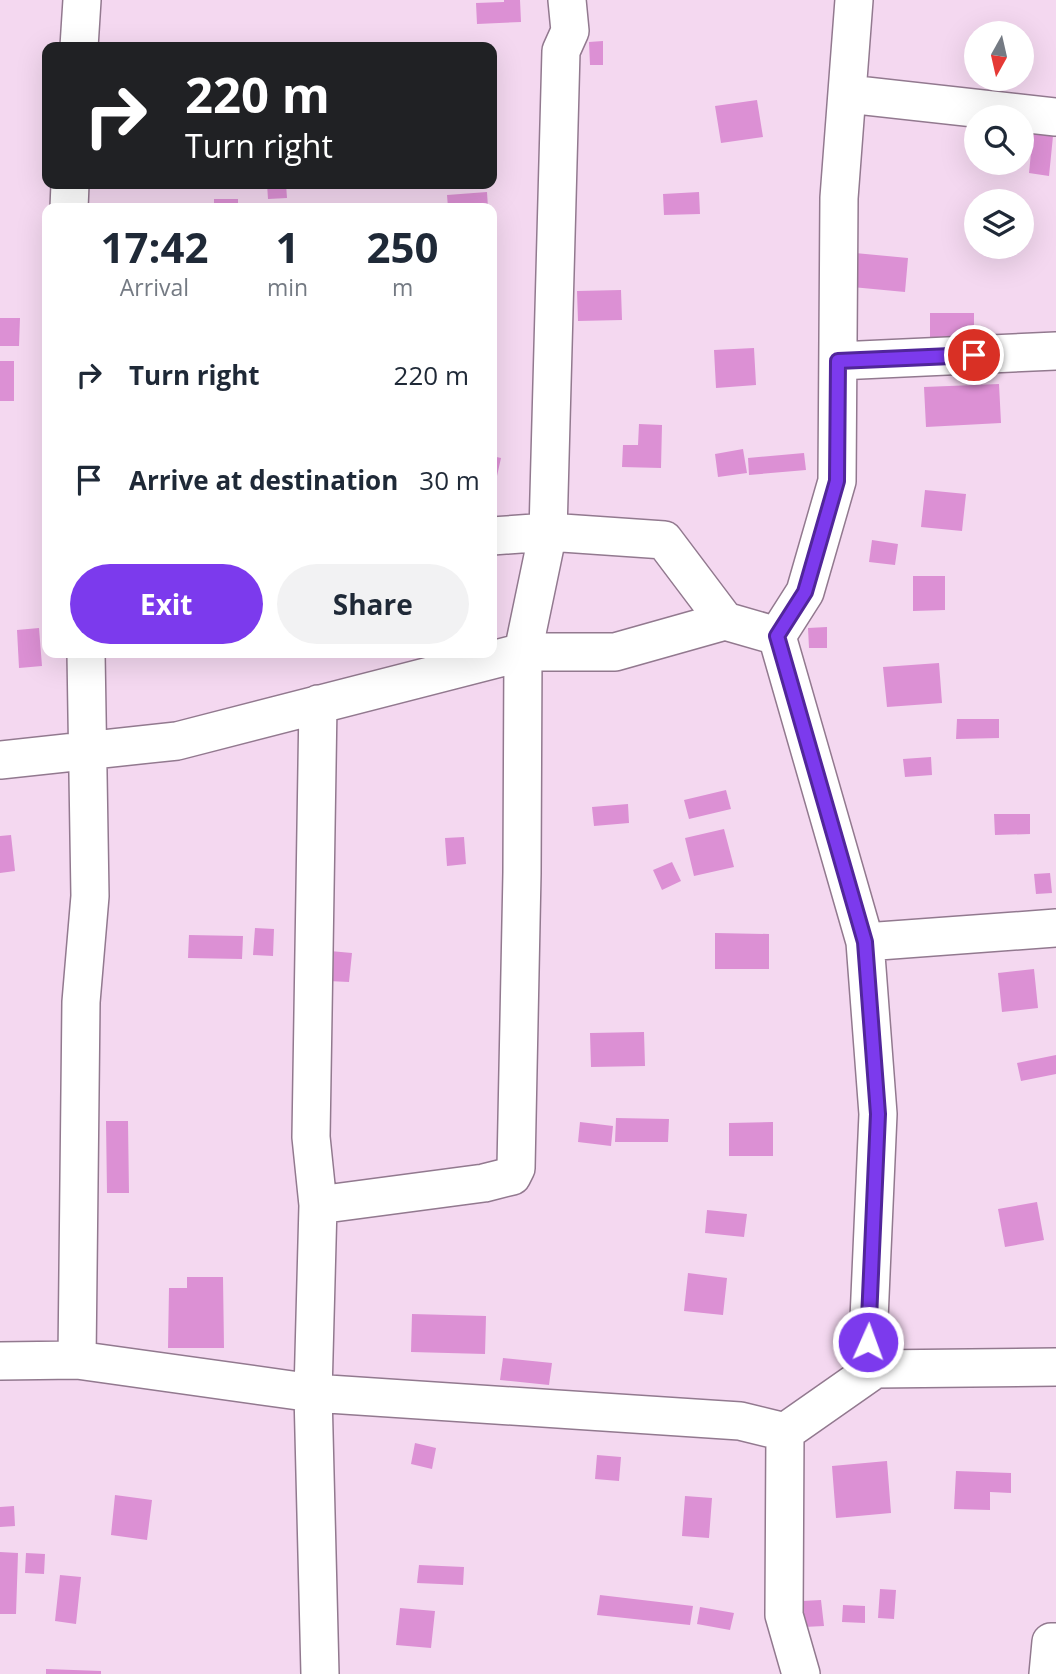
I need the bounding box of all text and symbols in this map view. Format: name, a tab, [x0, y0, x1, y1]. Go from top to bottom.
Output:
north arrow	[964, 21, 1034, 91]
map controls	[964, 21, 1034, 259]
text: 220 m	[185, 61, 330, 127]
icon: right	[70, 70, 161, 161]
button: search	[964, 105, 1034, 175]
text: Turn right	[185, 124, 333, 167]
button: layers	[964, 189, 1034, 259]
text: 17:42	[100, 218, 208, 275]
text: 1	[275, 218, 300, 275]
text: 250	[367, 218, 439, 275]
text: Arrival	[120, 271, 189, 303]
text: min	[267, 271, 308, 303]
text: m	[392, 271, 413, 303]
pin	[944, 325, 1004, 385]
icon: arrive	[955, 336, 993, 374]
icon: right	[70, 356, 108, 394]
text: Turn right	[129, 357, 260, 393]
text: 220 m	[394, 357, 469, 393]
icon: arrive	[70, 461, 108, 499]
text: Arrive at destination	[129, 462, 398, 498]
text: 30 m	[419, 462, 480, 498]
button: Exit	[70, 564, 263, 644]
button: Share	[277, 564, 469, 644]
position arrow	[831, 1305, 905, 1379]

